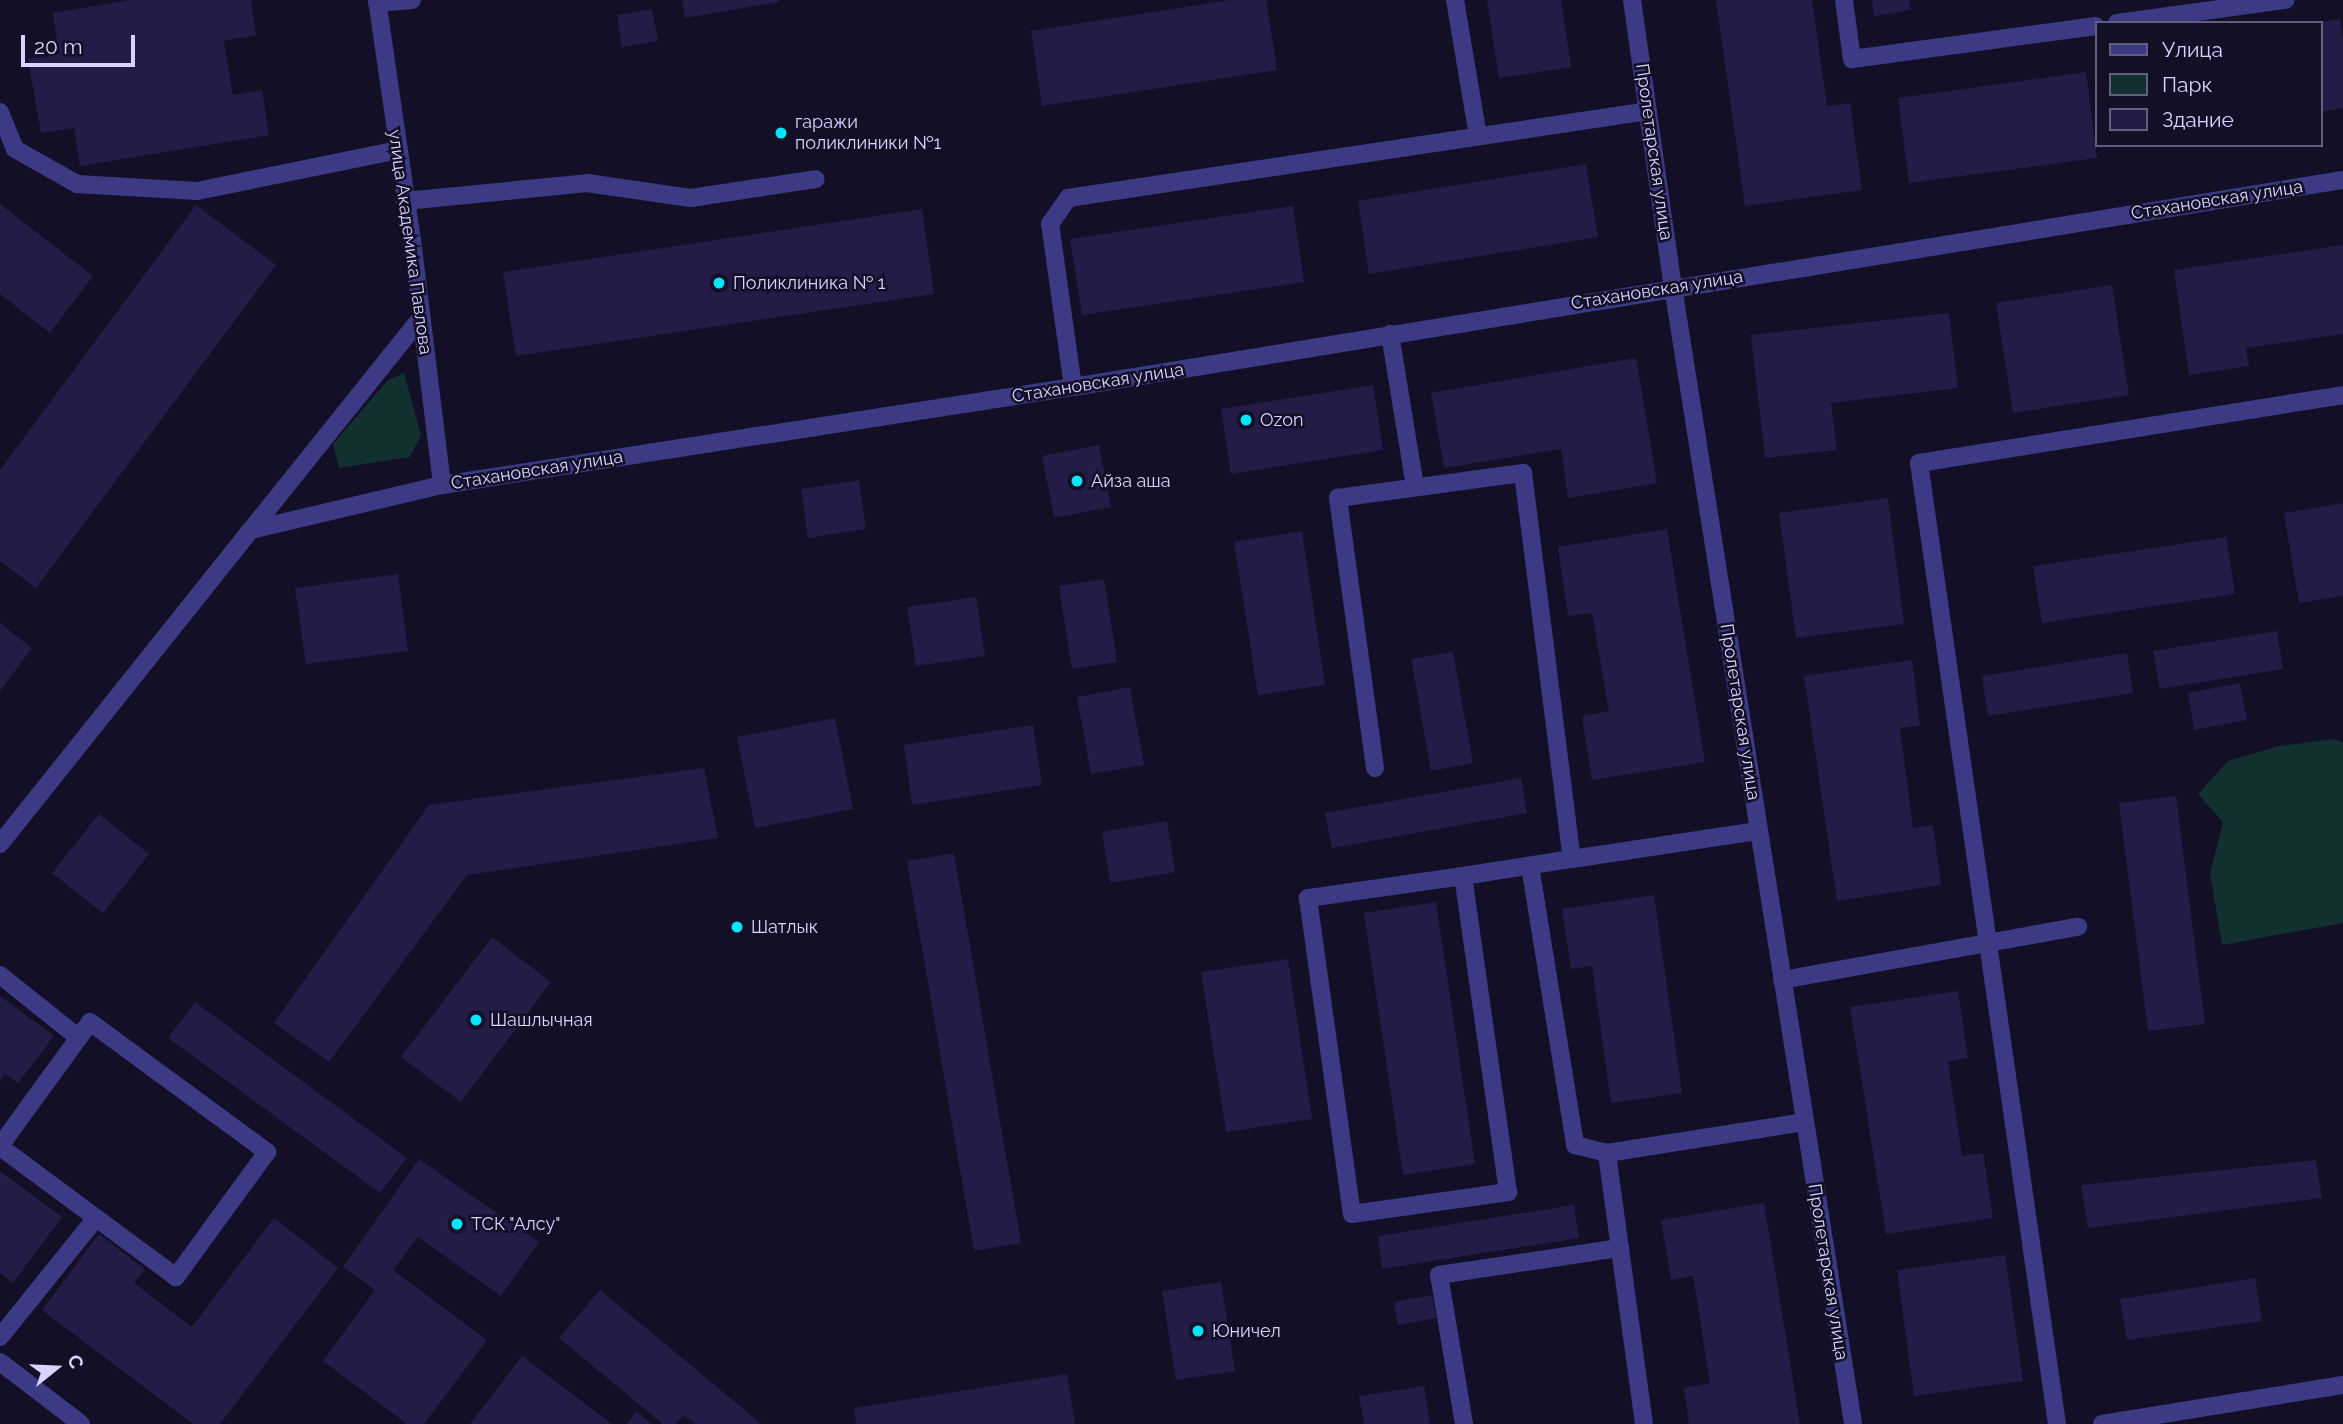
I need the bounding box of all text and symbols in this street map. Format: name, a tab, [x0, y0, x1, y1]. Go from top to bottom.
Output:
scale bar	[24, 21, 138, 65]
legend	[2094, 21, 2322, 147]
text: 20 m	[34, 34, 82, 59]
text: Улица	[2162, 37, 2223, 62]
street label: Пролетарская улица	[1631, 62, 1677, 242]
text: Парк	[2162, 72, 2212, 97]
text: Здание	[2162, 107, 2234, 132]
place label: гаражи поликлиники №1	[795, 112, 941, 154]
marker: гаражи поликлиники №1	[773, 125, 789, 141]
street label: улица Академика Павлова	[383, 128, 437, 356]
street label: Стахановская улица	[2129, 176, 2305, 224]
street label: Стахановская улица	[1569, 266, 1745, 314]
place label: Поликлиника № 1	[733, 272, 886, 294]
marker: Поликлиника № 1	[711, 275, 727, 291]
street label: Стахановская улица	[1010, 359, 1186, 407]
place label: Ozon	[1260, 409, 1303, 431]
marker: Ozon	[1238, 412, 1254, 428]
street label: Стахановская улица	[449, 446, 625, 494]
place label: Айза аша	[1091, 470, 1171, 492]
marker: Айза аша	[1069, 473, 1085, 489]
street label: Пролетарская улица	[1715, 622, 1765, 802]
place label: Шатлык	[751, 916, 818, 938]
marker: Шатлык	[729, 919, 745, 935]
place label: Шашлычная	[490, 1009, 593, 1031]
marker: Шашлычная	[468, 1012, 484, 1028]
street label: Пролетарская улица	[1803, 1182, 1853, 1362]
place label: ТСК "Алсу"	[471, 1213, 561, 1235]
marker: ТСК "Алсу"	[449, 1216, 465, 1232]
place label: Юничел	[1212, 1320, 1281, 1342]
marker: Юничел	[1190, 1323, 1206, 1339]
north arrow	[21, 1333, 91, 1403]
text: С	[63, 1352, 88, 1371]

